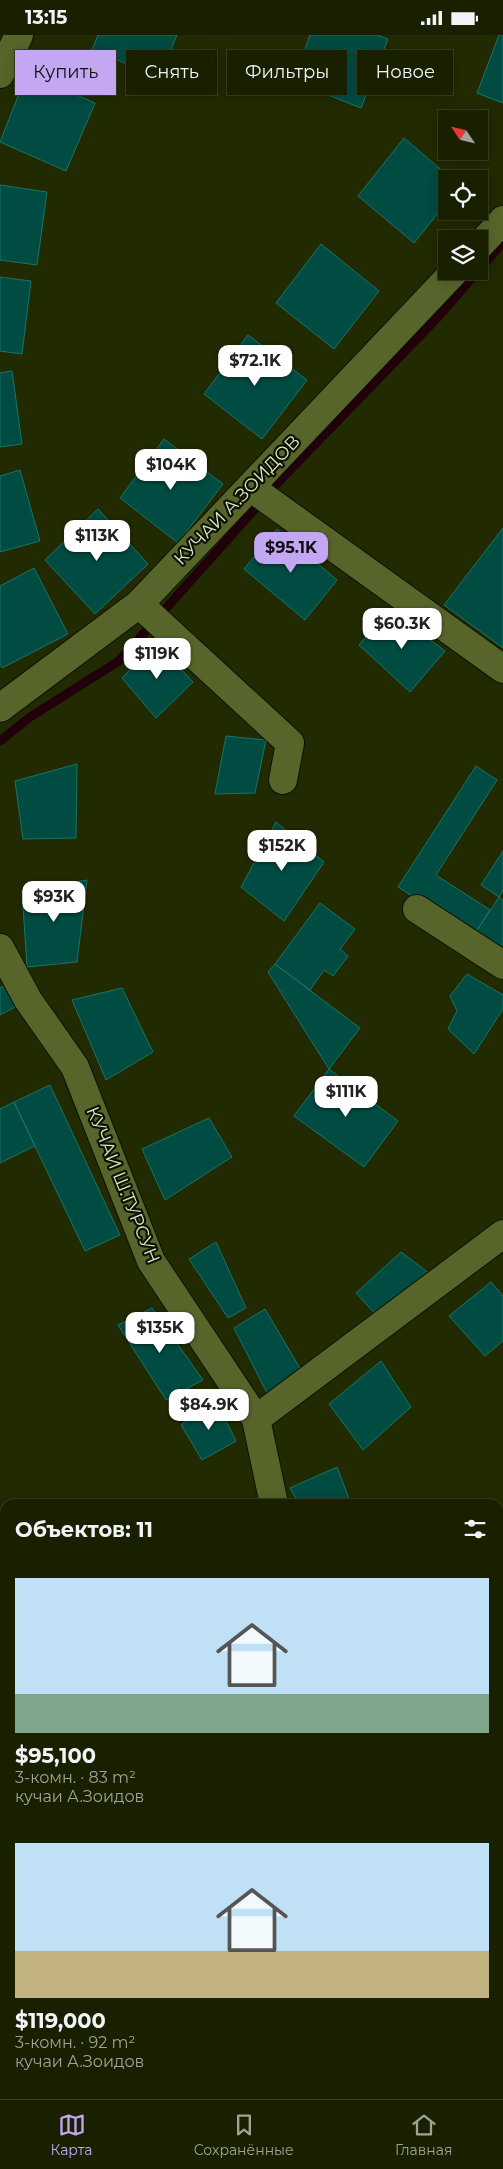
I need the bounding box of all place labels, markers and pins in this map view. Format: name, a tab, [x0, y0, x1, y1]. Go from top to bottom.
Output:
pin: $72.1K	[214, 345, 296, 387]
pin: $104K	[136, 449, 206, 491]
pin: $113K	[62, 519, 132, 562]
pin: $95.1K	[250, 531, 332, 574]
pin: $60.3K	[361, 607, 443, 650]
pin: $119K	[122, 637, 192, 680]
pin: $152K	[247, 829, 317, 872]
pin: $93K	[24, 881, 84, 923]
pin: $111K	[311, 1075, 381, 1118]
pin: $135K	[125, 1311, 195, 1354]
pin: $84.9K	[168, 1389, 250, 1431]

